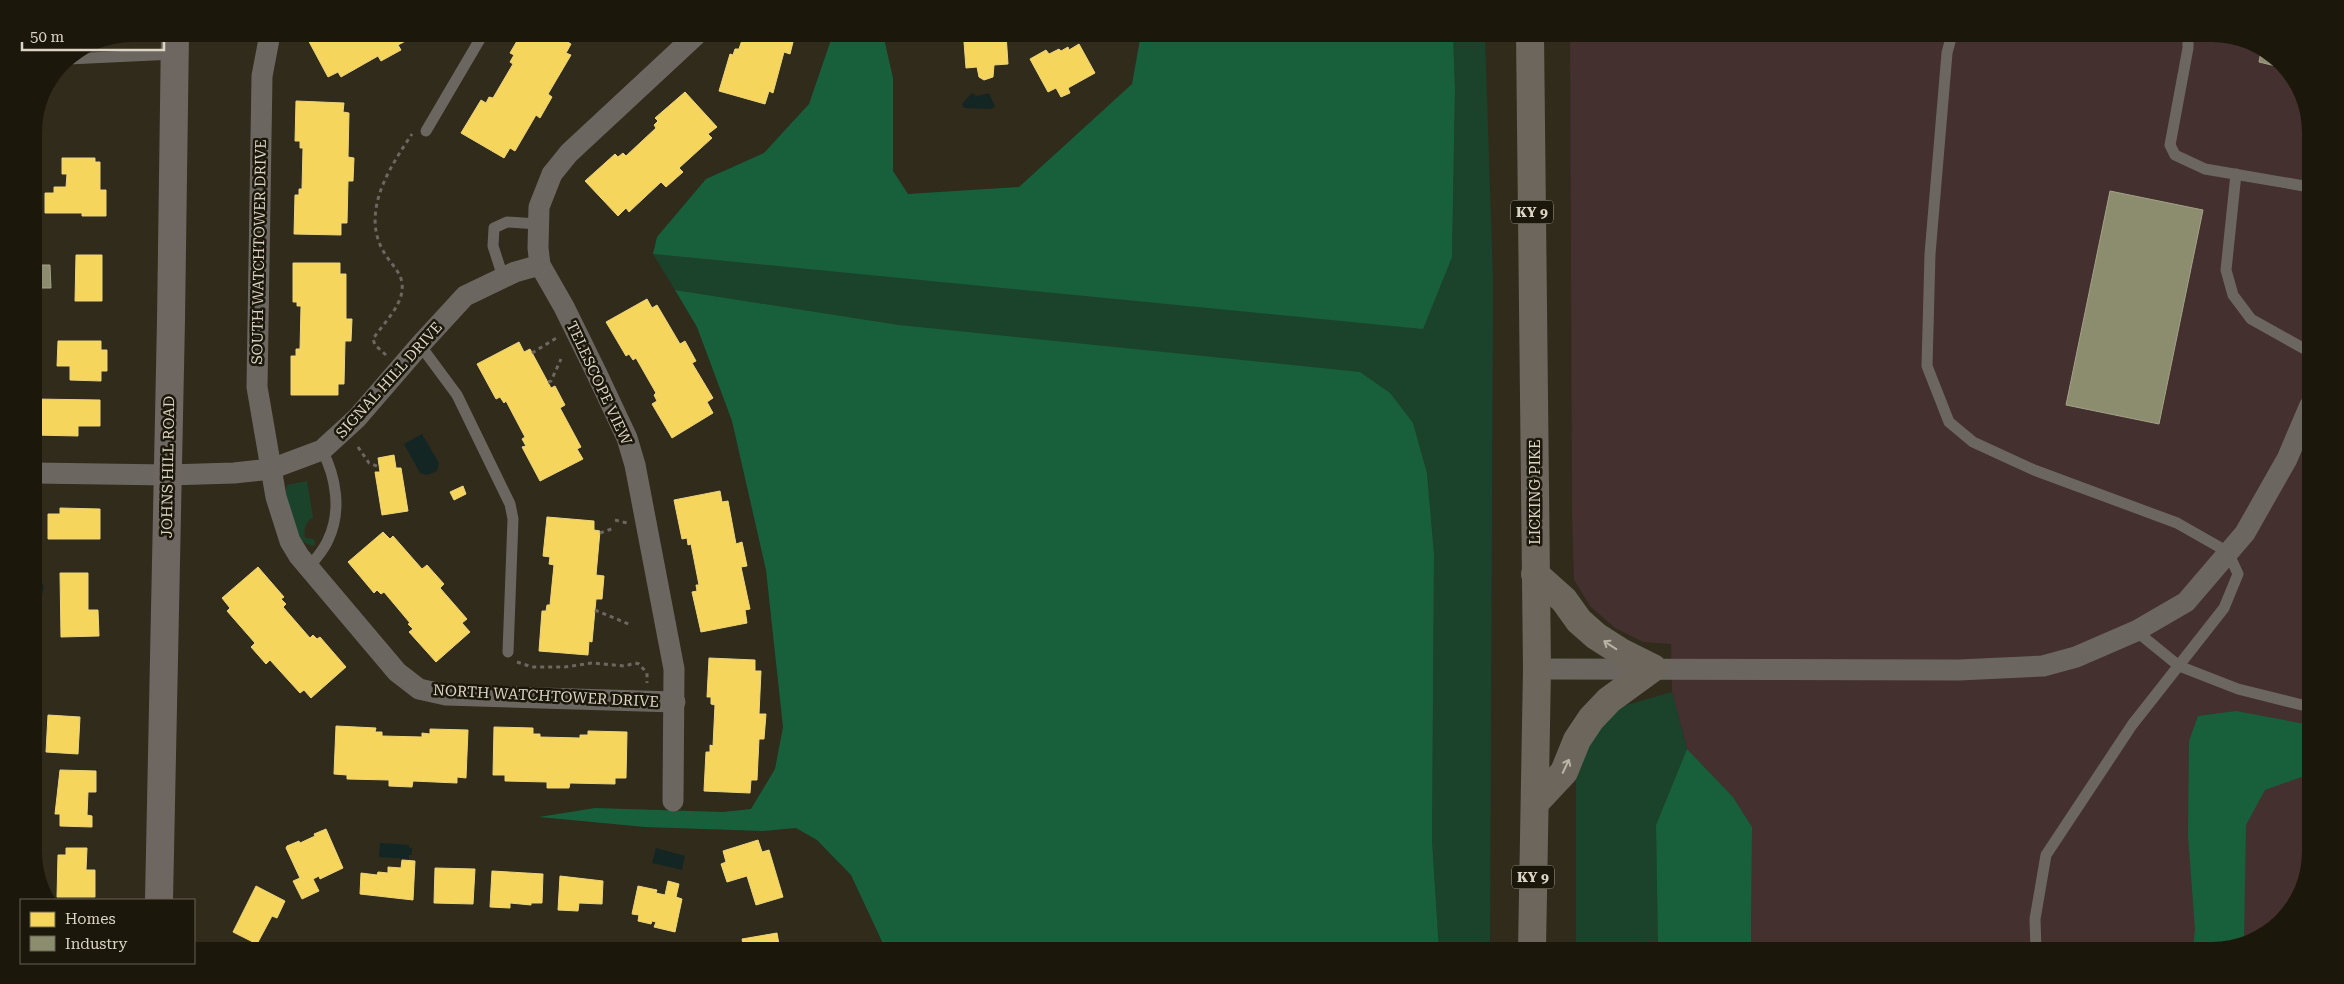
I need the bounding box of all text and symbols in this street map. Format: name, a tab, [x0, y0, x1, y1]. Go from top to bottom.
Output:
scale bar	[22, 20, 165, 52]
text: 50 m	[30, 28, 65, 46]
street label: SOUTH WATCHTOWER DRIVE	[248, 139, 270, 365]
road number: KY 9	[1511, 200, 1553, 223]
street label: SIGNAL HILL DRIVE	[332, 318, 446, 442]
street label: TELESCOPE VIEW	[562, 318, 636, 448]
street label: JOHNS HILL ROAD	[158, 396, 178, 538]
street label: LICKING PIKE	[1526, 439, 1544, 545]
one-way arrow	[1603, 640, 1617, 650]
street label: NORTH WATCHTOWER DRIVE	[433, 681, 659, 711]
one-way arrow	[1561, 759, 1571, 774]
road number: KY 9	[1512, 866, 1554, 889]
legend	[20, 899, 195, 964]
text: Homes	[65, 910, 116, 928]
text: Industry	[65, 935, 127, 953]

